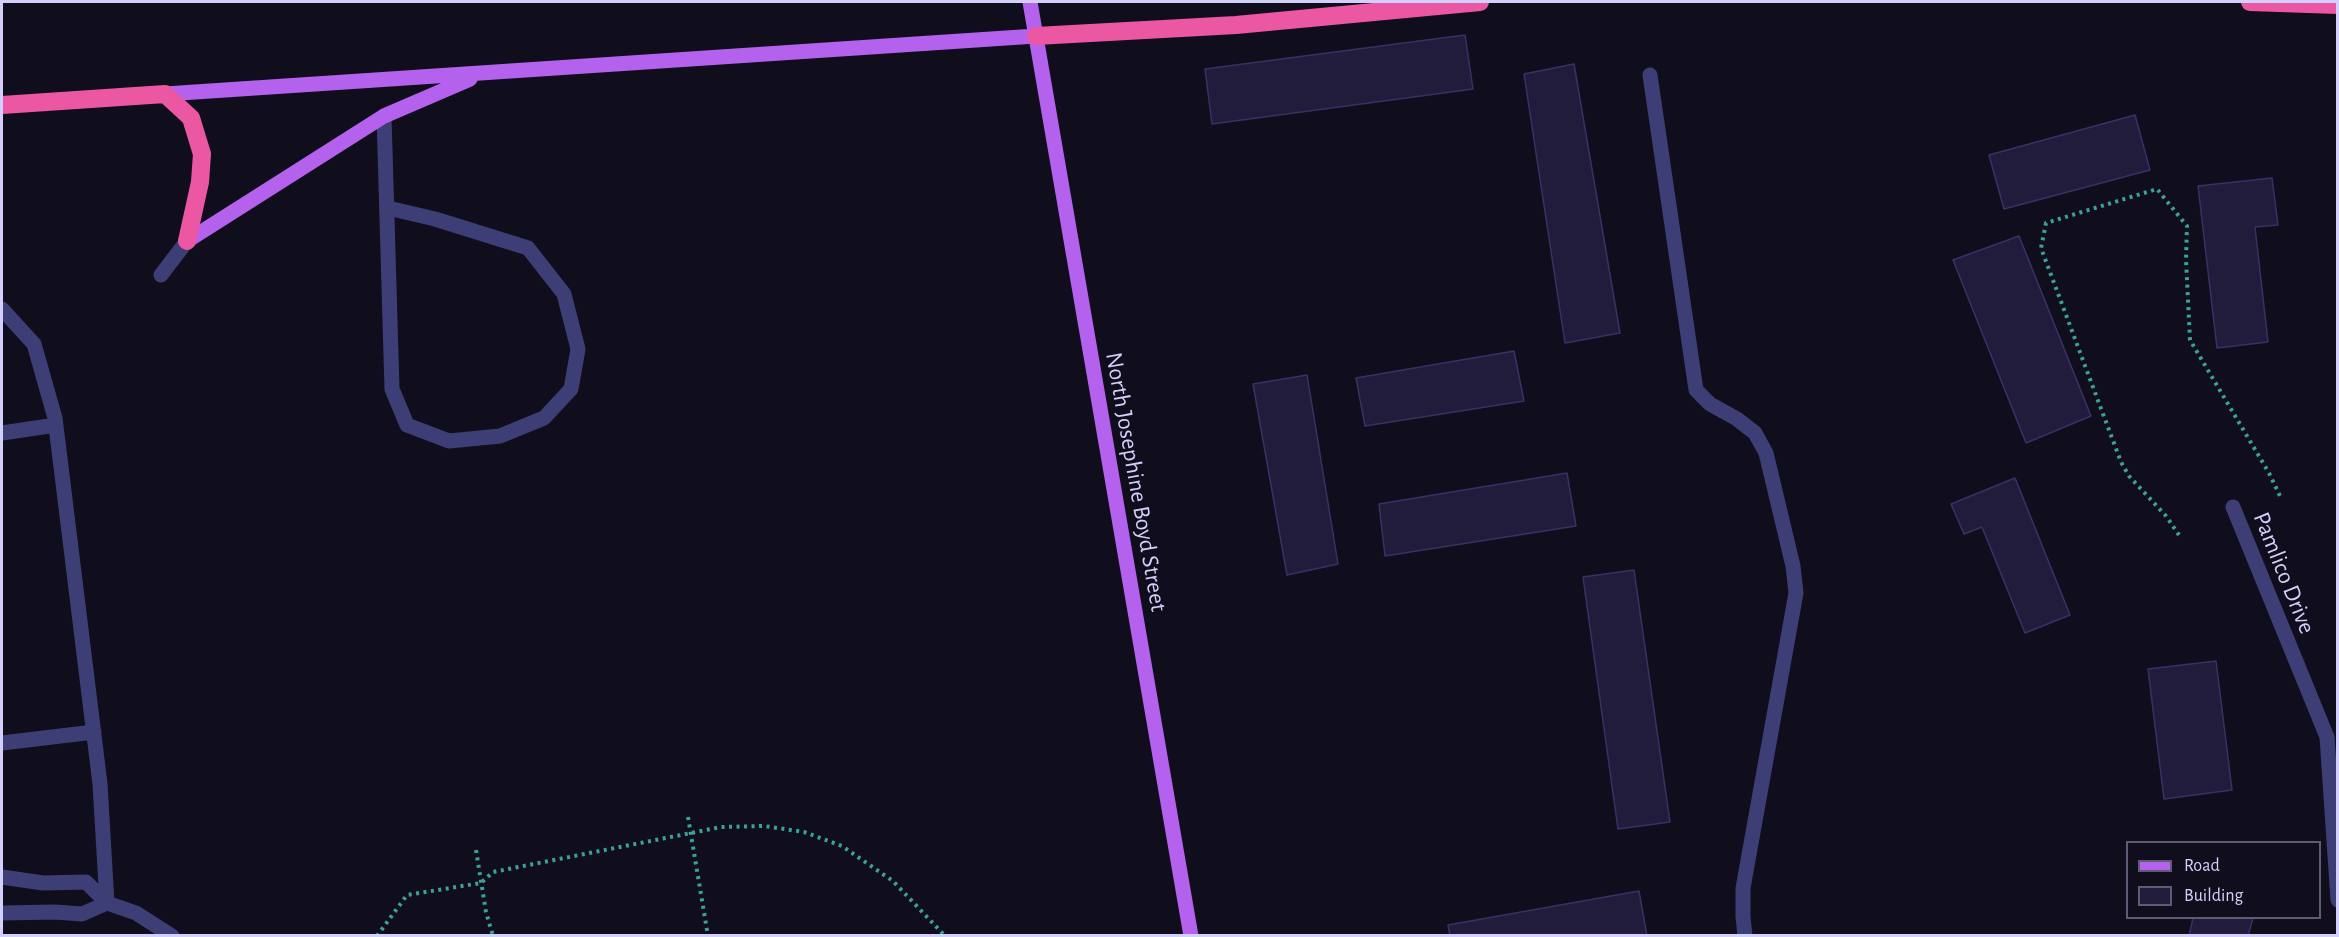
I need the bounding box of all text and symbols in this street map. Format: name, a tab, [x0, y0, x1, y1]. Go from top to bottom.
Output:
street label: North Josephine Boyd Street	[1099, 350, 1173, 614]
street label: Pamlico Drive	[2247, 508, 2321, 638]
legend	[2126, 841, 2321, 919]
text: Road	[2184, 857, 2220, 875]
text: Building	[2184, 887, 2243, 905]

